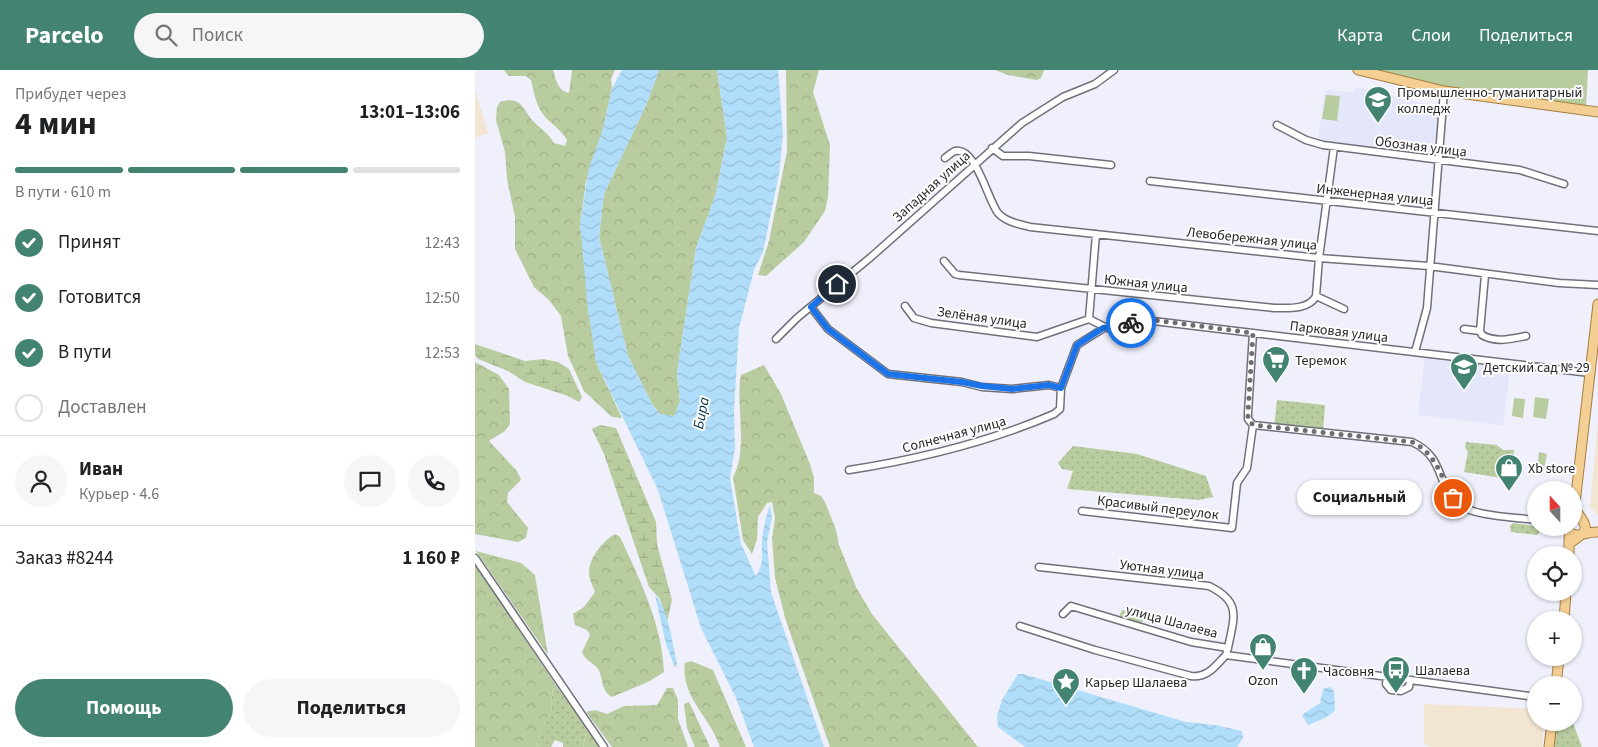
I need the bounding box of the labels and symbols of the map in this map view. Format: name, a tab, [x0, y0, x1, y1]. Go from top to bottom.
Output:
place label: Промышленно-гуманитарный колледж	[1397, 83, 1582, 119]
school or university icon: Промышленно-гуманитарный колледж	[1363, 85, 1393, 124]
street label: Обозная улица	[1374, 131, 1468, 163]
street label: Западная улица	[888, 146, 975, 227]
street label: Инженерная улица	[1315, 179, 1434, 211]
street label: Левобережная улица	[1186, 222, 1318, 256]
pin	[816, 263, 858, 305]
street label: Южная улица	[1103, 270, 1189, 298]
courier	[1106, 298, 1156, 348]
street label: Зелёная улица	[936, 302, 1028, 334]
street label: Парковая улица	[1289, 316, 1389, 348]
supermarket icon: Теремок	[1261, 345, 1291, 384]
place label: Теремок	[1295, 351, 1347, 371]
school or university icon: Детский сад № 29	[1449, 352, 1479, 391]
place label: Детский сад № 29	[1483, 358, 1590, 378]
water label: Бира	[688, 395, 715, 431]
street label: Солнечная улица	[900, 412, 1008, 458]
shop icon: Xb store	[1494, 453, 1524, 492]
place label: Xb store	[1528, 459, 1575, 479]
pin	[1432, 477, 1474, 519]
callout: Социальный	[1298, 480, 1423, 516]
north arrow	[1527, 481, 1583, 536]
street label: Красивый переулок	[1096, 491, 1220, 525]
street label: Уютная улица	[1119, 555, 1205, 585]
street label: улица Шалаева	[1124, 600, 1220, 644]
shop icon: Ozon	[1248, 632, 1278, 671]
bus stop icon: Шалаева	[1381, 655, 1411, 694]
church icon: Часовня	[1289, 656, 1319, 695]
place label: Шалаева	[1415, 661, 1470, 681]
place label: Часовня	[1323, 662, 1374, 682]
place icon: Карьер Шалаева	[1051, 667, 1081, 706]
place label: Ozon	[1248, 671, 1278, 691]
place label: Карьер Шалаева	[1085, 673, 1187, 693]

